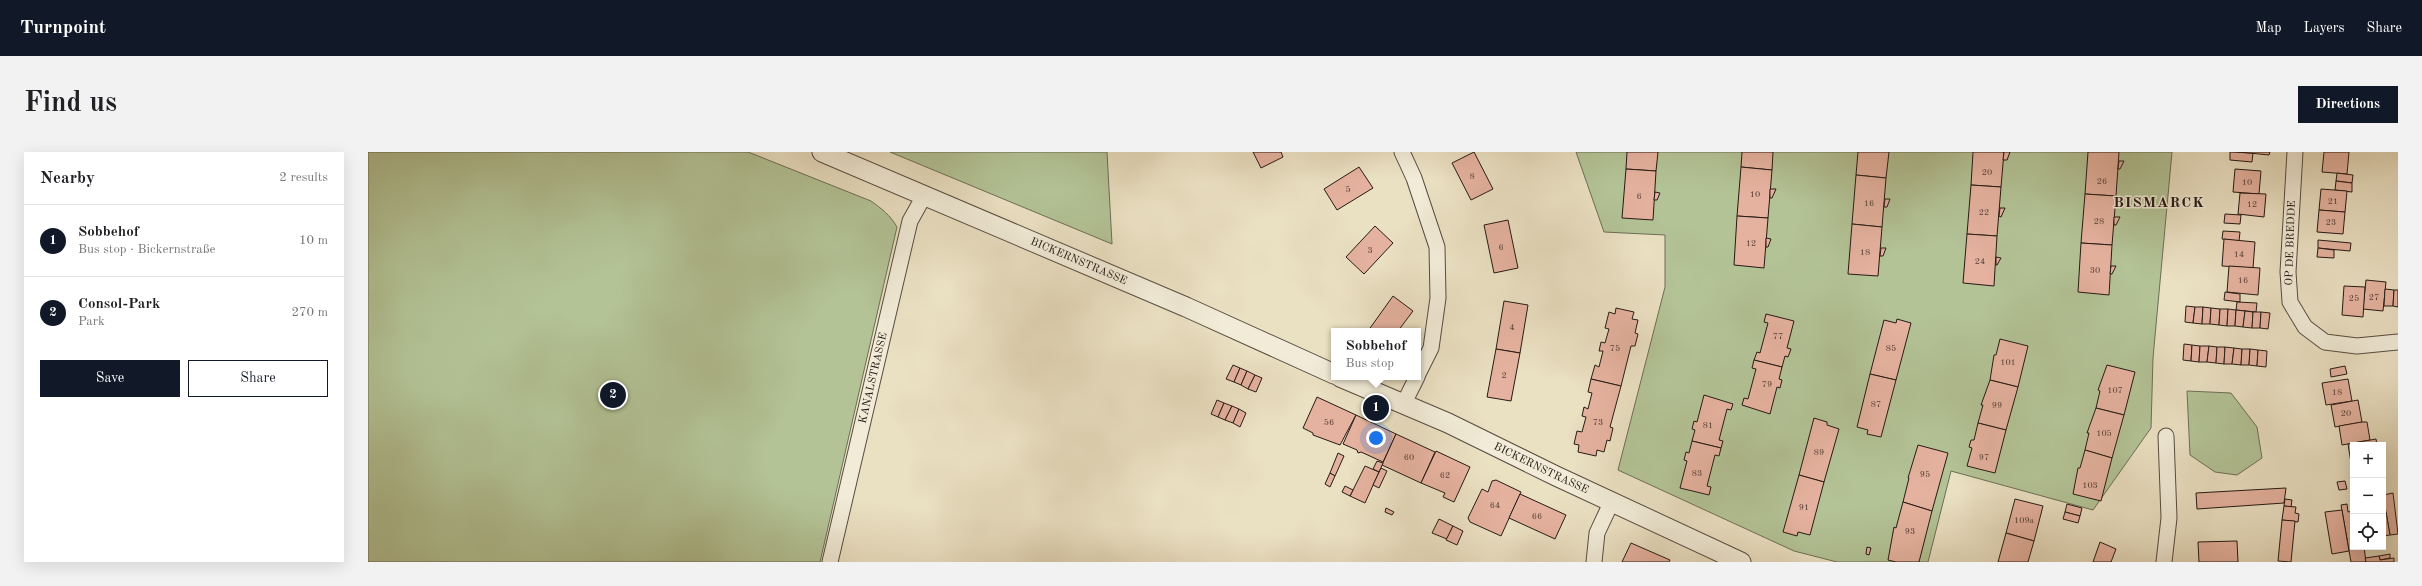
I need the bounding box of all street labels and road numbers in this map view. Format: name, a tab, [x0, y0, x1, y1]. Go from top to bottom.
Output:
street label: OP DE BREDDE	[2284, 200, 2298, 286]
street label: BICKERNSTRASSE	[1029, 236, 1129, 287]
street label: KANALSTRASSE	[857, 332, 889, 424]
street label: BICKERNSTRASSE	[1492, 441, 1590, 496]

